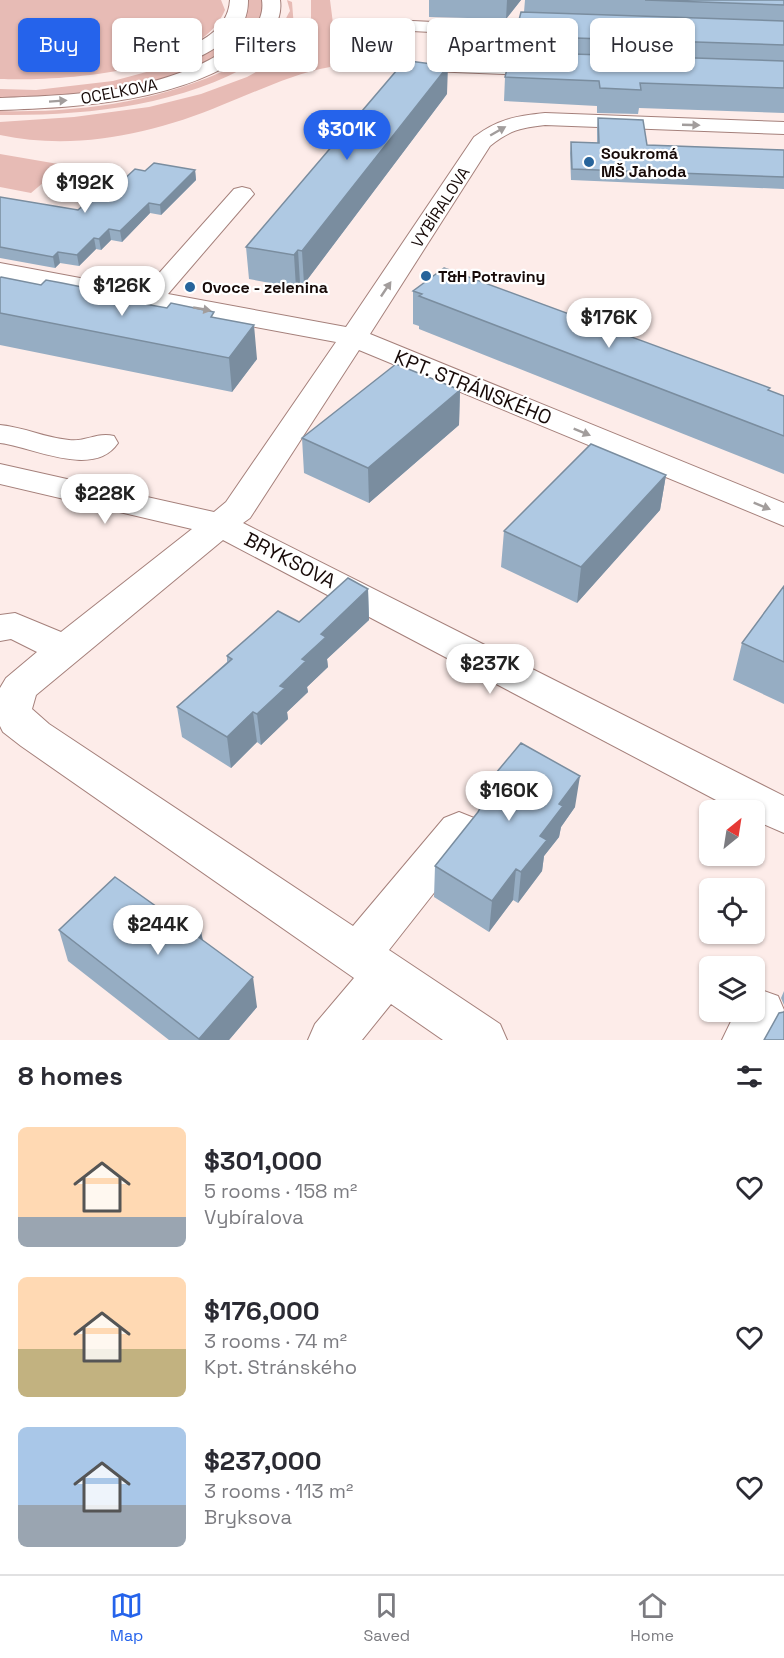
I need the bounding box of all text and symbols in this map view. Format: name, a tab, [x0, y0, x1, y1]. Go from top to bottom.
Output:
chip: Buy	[18, 18, 100, 72]
chip: Rent	[112, 18, 202, 72]
chip: Filters	[214, 18, 318, 72]
chip: New	[330, 18, 415, 72]
chip: Apartment	[427, 18, 578, 72]
chip: House	[590, 18, 695, 72]
street label: OCELKOVA	[79, 74, 159, 109]
one-way arrow	[49, 96, 68, 106]
pin: $301K	[305, 110, 389, 161]
text: $301K	[318, 116, 376, 142]
one-way arrow	[681, 120, 700, 130]
one-way arrow	[490, 126, 507, 136]
place label: Soukromá MŠ Jahoda	[601, 143, 686, 182]
marker: Soukromá MŠ Jahoda	[582, 155, 596, 169]
pin: $192K	[43, 163, 127, 214]
street label: VYBÍRALOVA	[406, 163, 474, 252]
text: $192K	[56, 169, 114, 195]
pin: $126K	[80, 266, 164, 317]
place label: T&H Potraviny	[438, 266, 545, 287]
marker: T&H Potraviny	[419, 269, 433, 283]
text: $126K	[93, 272, 151, 298]
place label: Ovoce - zelenina	[202, 277, 328, 298]
marker: Ovoce - zelenina	[183, 280, 197, 294]
one-way arrow	[380, 281, 392, 297]
pin: $176K	[567, 298, 651, 349]
text: $176K	[580, 304, 638, 330]
one-way arrow	[193, 305, 212, 314]
street label: KPT. STRÁNSKÉHO	[390, 344, 556, 430]
one-way arrow	[573, 428, 591, 437]
pin: $228K	[63, 474, 147, 525]
text: $228K	[75, 480, 135, 506]
one-way arrow	[754, 501, 772, 511]
street label: BRYKSOVA	[240, 526, 340, 594]
pin: $237K	[448, 644, 532, 695]
text: $237K	[460, 650, 520, 676]
pin: $160K	[467, 771, 551, 822]
text: $160K	[480, 777, 539, 803]
north arrow	[699, 800, 765, 866]
map controls	[699, 800, 765, 1022]
button: locate	[699, 878, 765, 944]
pin: $244K	[116, 905, 200, 956]
text: $244K	[127, 911, 189, 937]
button: layers	[699, 956, 765, 1022]
text: 8 homes	[18, 1059, 123, 1093]
icon: filters	[733, 1060, 766, 1093]
text: $301,000	[204, 1144, 322, 1178]
icon: home	[66, 1151, 138, 1223]
icon: heart	[733, 1171, 766, 1204]
text: 5 rooms · 158 m²	[204, 1178, 357, 1204]
text: Vybíralova	[204, 1204, 304, 1230]
text: $176,000	[204, 1294, 320, 1328]
icon: home	[66, 1301, 138, 1373]
icon: heart	[733, 1321, 766, 1354]
text: 3 rooms · 74 m²	[204, 1328, 347, 1354]
text: Kpt. Stránského	[204, 1354, 357, 1380]
text: $237,000	[204, 1444, 322, 1478]
icon: home	[66, 1451, 138, 1523]
icon: heart	[733, 1471, 766, 1504]
text: 3 rooms · 113 m²	[204, 1478, 353, 1504]
text: Bryksova	[204, 1504, 292, 1530]
tab: Map	[110, 1589, 143, 1646]
tab: Saved	[364, 1589, 410, 1646]
tab: Home	[630, 1589, 674, 1646]

